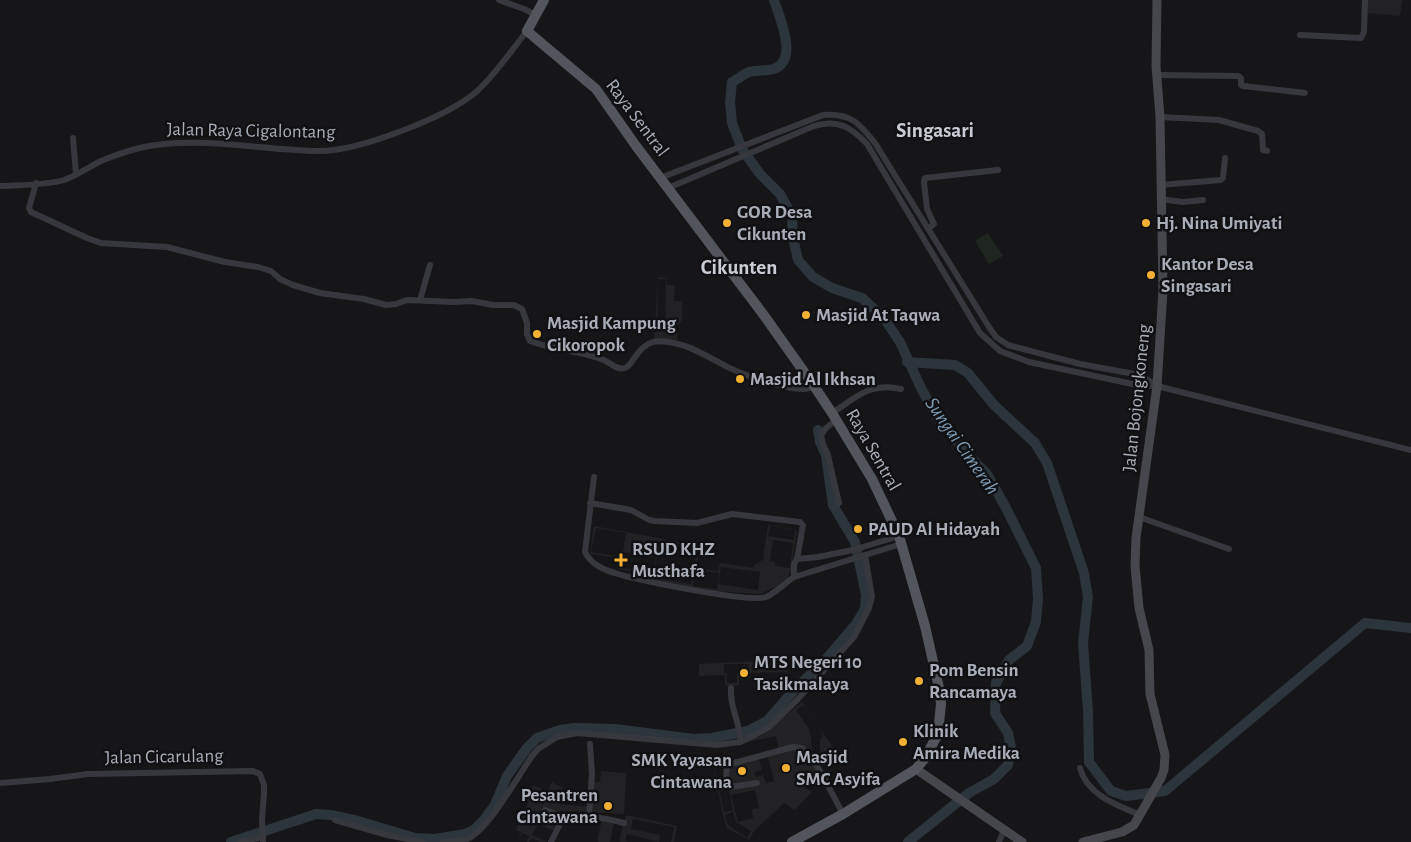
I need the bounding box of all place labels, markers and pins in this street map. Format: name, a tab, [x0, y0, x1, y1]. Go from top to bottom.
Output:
place label: GOR Desa Cikunten	[737, 203, 812, 244]
place label: Hj. Nina Umiyati	[1156, 214, 1282, 233]
marker: GOR Desa Cikunten	[721, 217, 733, 229]
marker: Hj. Nina Umiyati	[1140, 217, 1152, 229]
place label: Kantor Desa Singasari	[1161, 255, 1254, 296]
marker: Kantor Desa Singasari	[1145, 269, 1157, 281]
place label: Masjid At Taqwa	[816, 306, 940, 325]
marker: Masjid At Taqwa	[800, 309, 812, 321]
place label: Masjid Kampung Cikoropok	[547, 314, 677, 355]
marker: Masjid Kampung Cikoropok	[531, 328, 543, 340]
place label: Masjid Al Ikhsan	[750, 370, 876, 389]
marker: Masjid Al Ikhsan	[734, 373, 746, 385]
place label: PAUD Al Hidayah	[868, 520, 1000, 539]
marker: PAUD Al Hidayah	[852, 523, 864, 535]
place label: RSUD KHZ Musthafa	[632, 540, 715, 581]
marker: RSUD KHZ Musthafa	[614, 553, 628, 567]
place label: MTS Negeri 10 Tasikmalaya	[754, 653, 862, 694]
place label: Pom Bensin Rancamaya	[929, 661, 1019, 702]
marker: MTS Negeri 10 Tasikmalaya	[738, 667, 750, 679]
marker: Pom Bensin Rancamaya	[913, 675, 925, 687]
place label: Klinik Amira Medika	[913, 722, 1020, 763]
marker: Klinik Amira Medika	[897, 736, 909, 748]
place label: Masjid SMC Asyifa	[796, 748, 881, 789]
place label: SMK Yayasan Cintawana	[631, 751, 732, 792]
marker: Masjid SMC Asyifa	[780, 762, 792, 774]
marker: SMK Yayasan Cintawana	[736, 765, 748, 777]
place label: Pesantren Cintawana	[517, 786, 598, 827]
marker: Pesantren Cintawana	[602, 800, 614, 812]

